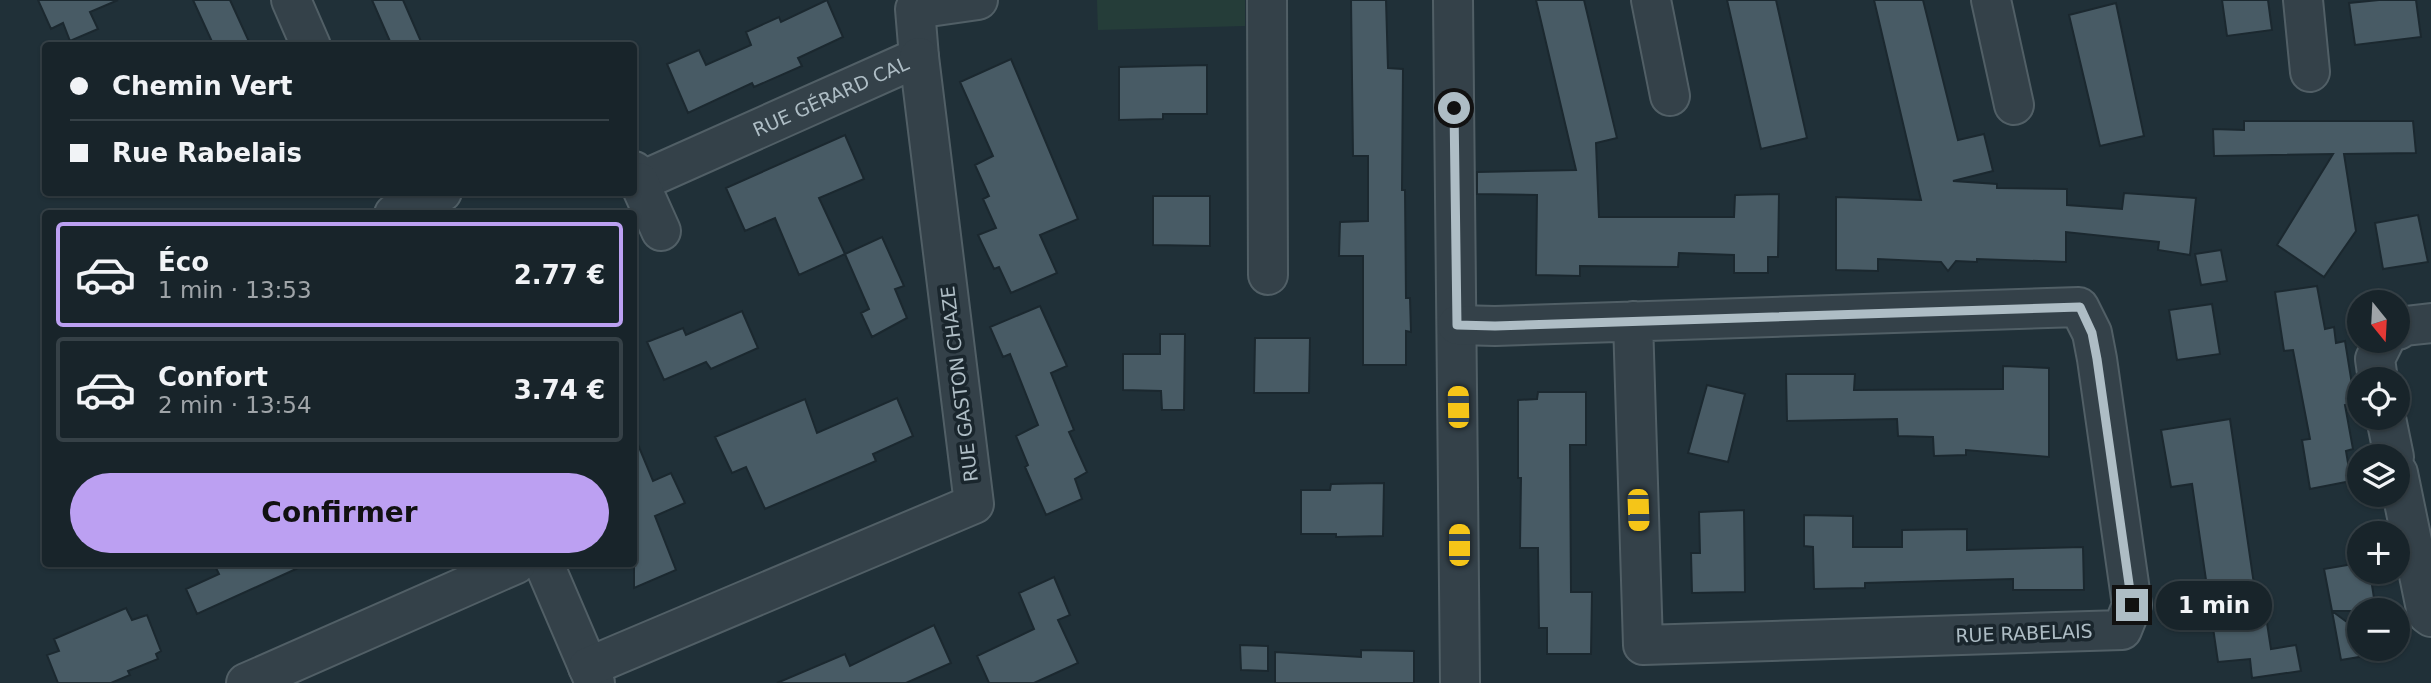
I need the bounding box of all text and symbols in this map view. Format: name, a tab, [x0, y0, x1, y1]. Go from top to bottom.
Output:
street label: RUE GÉRARD CAL	[749, 52, 912, 141]
text: Chemin Vert	[112, 71, 292, 101]
route start	[1438, 92, 1470, 124]
text: Rue Rabelais	[112, 138, 302, 168]
icon: car	[74, 243, 137, 306]
text: Éco	[158, 247, 209, 277]
text: 2.77 €	[514, 260, 605, 290]
text: 1 min · 13:53	[158, 277, 312, 303]
street label: RUE GASTON CHAZE	[936, 285, 982, 483]
north arrow	[2347, 290, 2410, 354]
map controls	[2347, 290, 2410, 661]
icon: car	[74, 358, 137, 421]
text: Confort	[158, 362, 268, 392]
button: locate	[2347, 367, 2410, 430]
text: 3.74 €	[514, 375, 605, 405]
car	[1448, 386, 1469, 428]
text: 2 min · 13:54	[158, 392, 312, 418]
button: layers	[2347, 444, 2410, 507]
button: Confirmer	[70, 473, 609, 553]
car	[1627, 489, 1650, 531]
button: +	[2347, 521, 2410, 584]
car	[1449, 524, 1470, 566]
callout: 1 min	[2156, 580, 2272, 630]
route end	[2116, 589, 2148, 621]
text: 1 min	[2178, 592, 2250, 618]
button: −	[2347, 598, 2410, 661]
street label: RUE RABELAIS	[1955, 620, 2093, 646]

